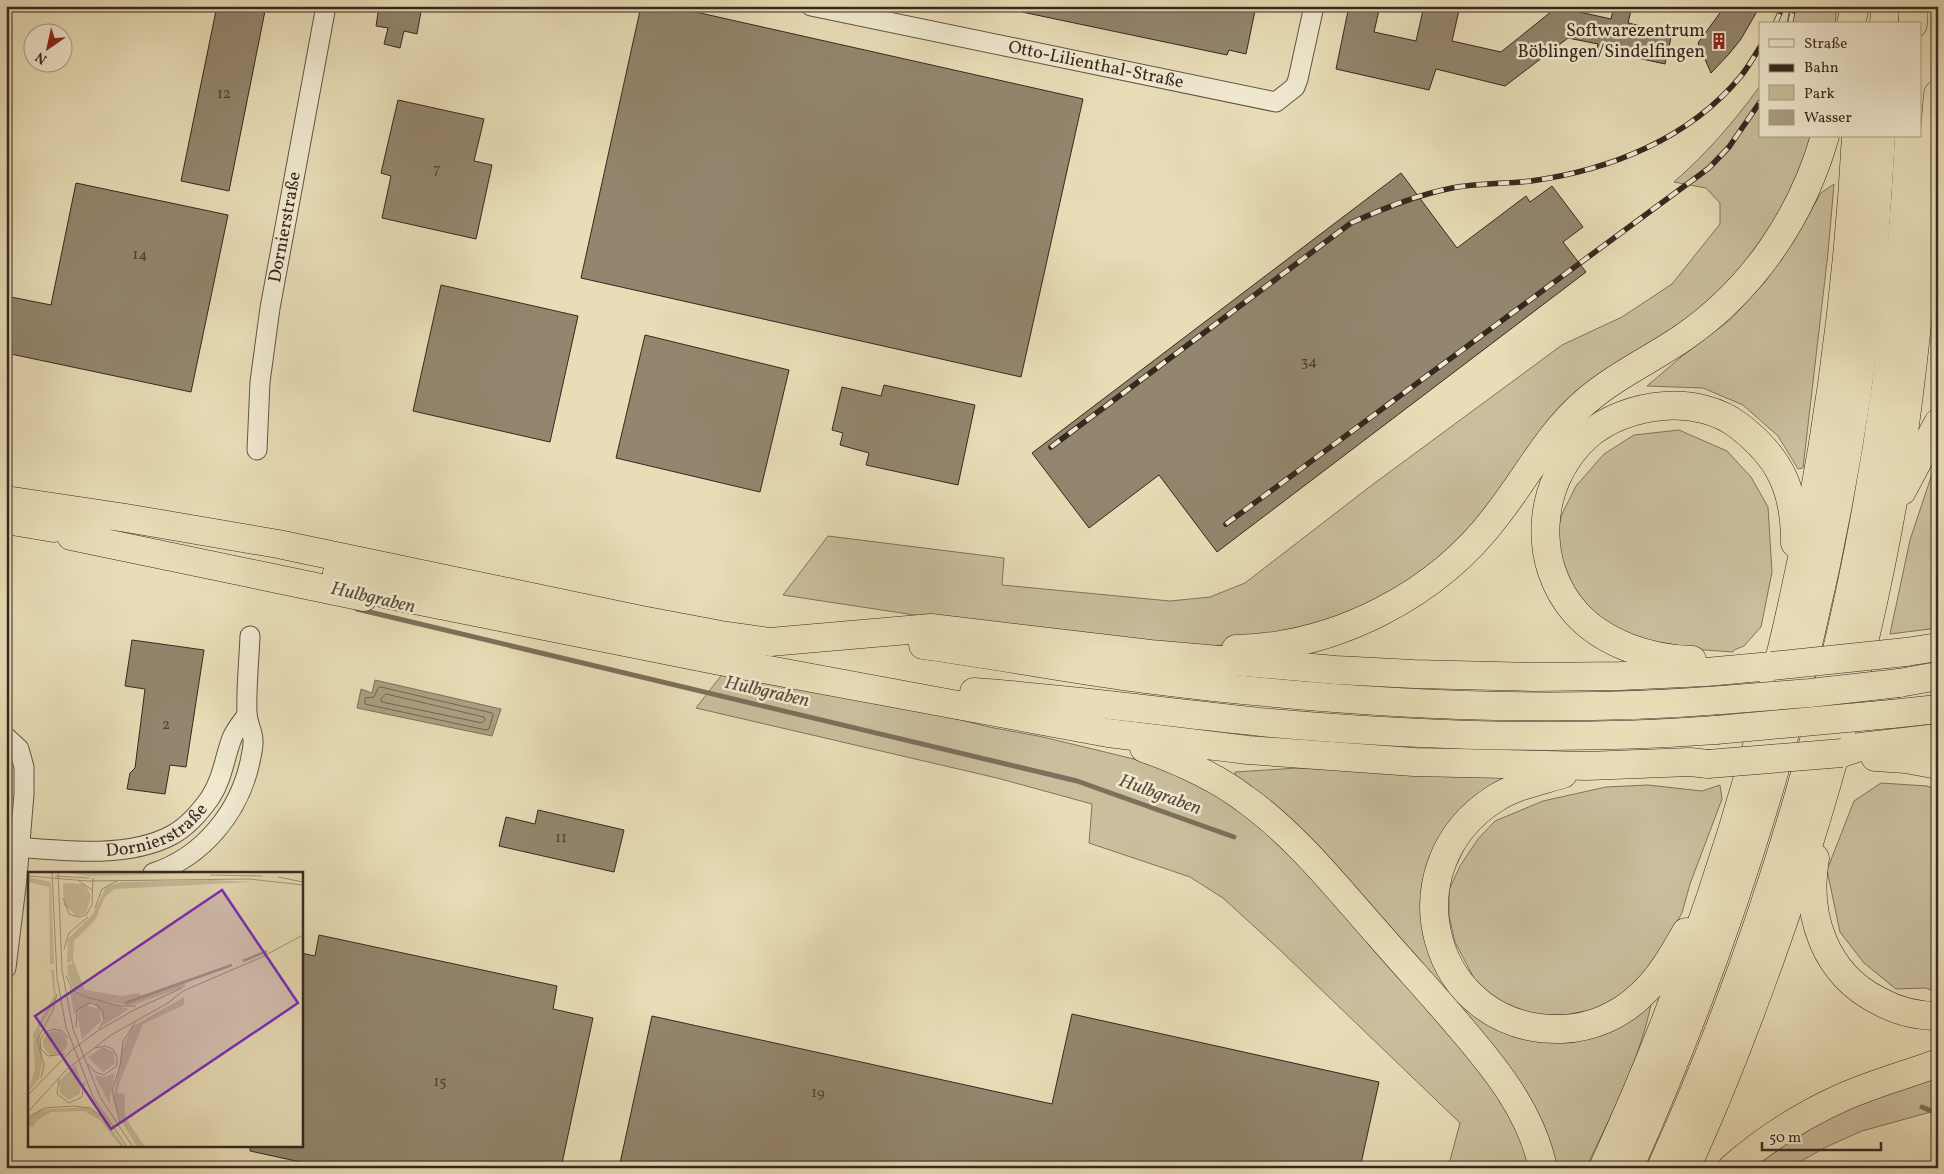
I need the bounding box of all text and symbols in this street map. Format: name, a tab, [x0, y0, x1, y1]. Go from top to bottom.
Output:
place label: Softwarezentrum Böblingen/Sindelfingen	[1517, 19, 1705, 65]
north arrow	[22, 22, 72, 72]
legend	[1759, 22, 1922, 138]
building icon: Softwarezentrum Böblingen/Sindelfingen	[1709, 31, 1729, 51]
text: Straße	[1804, 34, 1847, 55]
street label: Otto-Lilienthal-Straße	[1006, 35, 1186, 95]
text: N	[32, 47, 51, 68]
text: Bahn	[1804, 58, 1839, 79]
house number: 12	[217, 84, 231, 105]
text: Park	[1804, 84, 1835, 105]
text: Wasser	[1804, 108, 1852, 129]
house number: 7	[433, 159, 441, 180]
street label: Dornierstraße	[262, 170, 308, 285]
house number: 14	[133, 245, 147, 266]
house number: 34	[1301, 352, 1317, 373]
water label: Hulbgraben	[328, 576, 418, 620]
water label: Hulbgraben	[722, 670, 812, 714]
house number: 2	[162, 715, 170, 736]
water label: Hulbgraben	[1115, 768, 1205, 822]
street label: Dornierstraße	[105, 798, 214, 864]
house number: 11	[555, 828, 567, 849]
inset map	[28, 872, 302, 1146]
house number: 15	[433, 1072, 447, 1093]
house number: 19	[811, 1083, 825, 1104]
scale bar	[1762, 1119, 1880, 1151]
text: 50 m	[1769, 1128, 1801, 1149]

